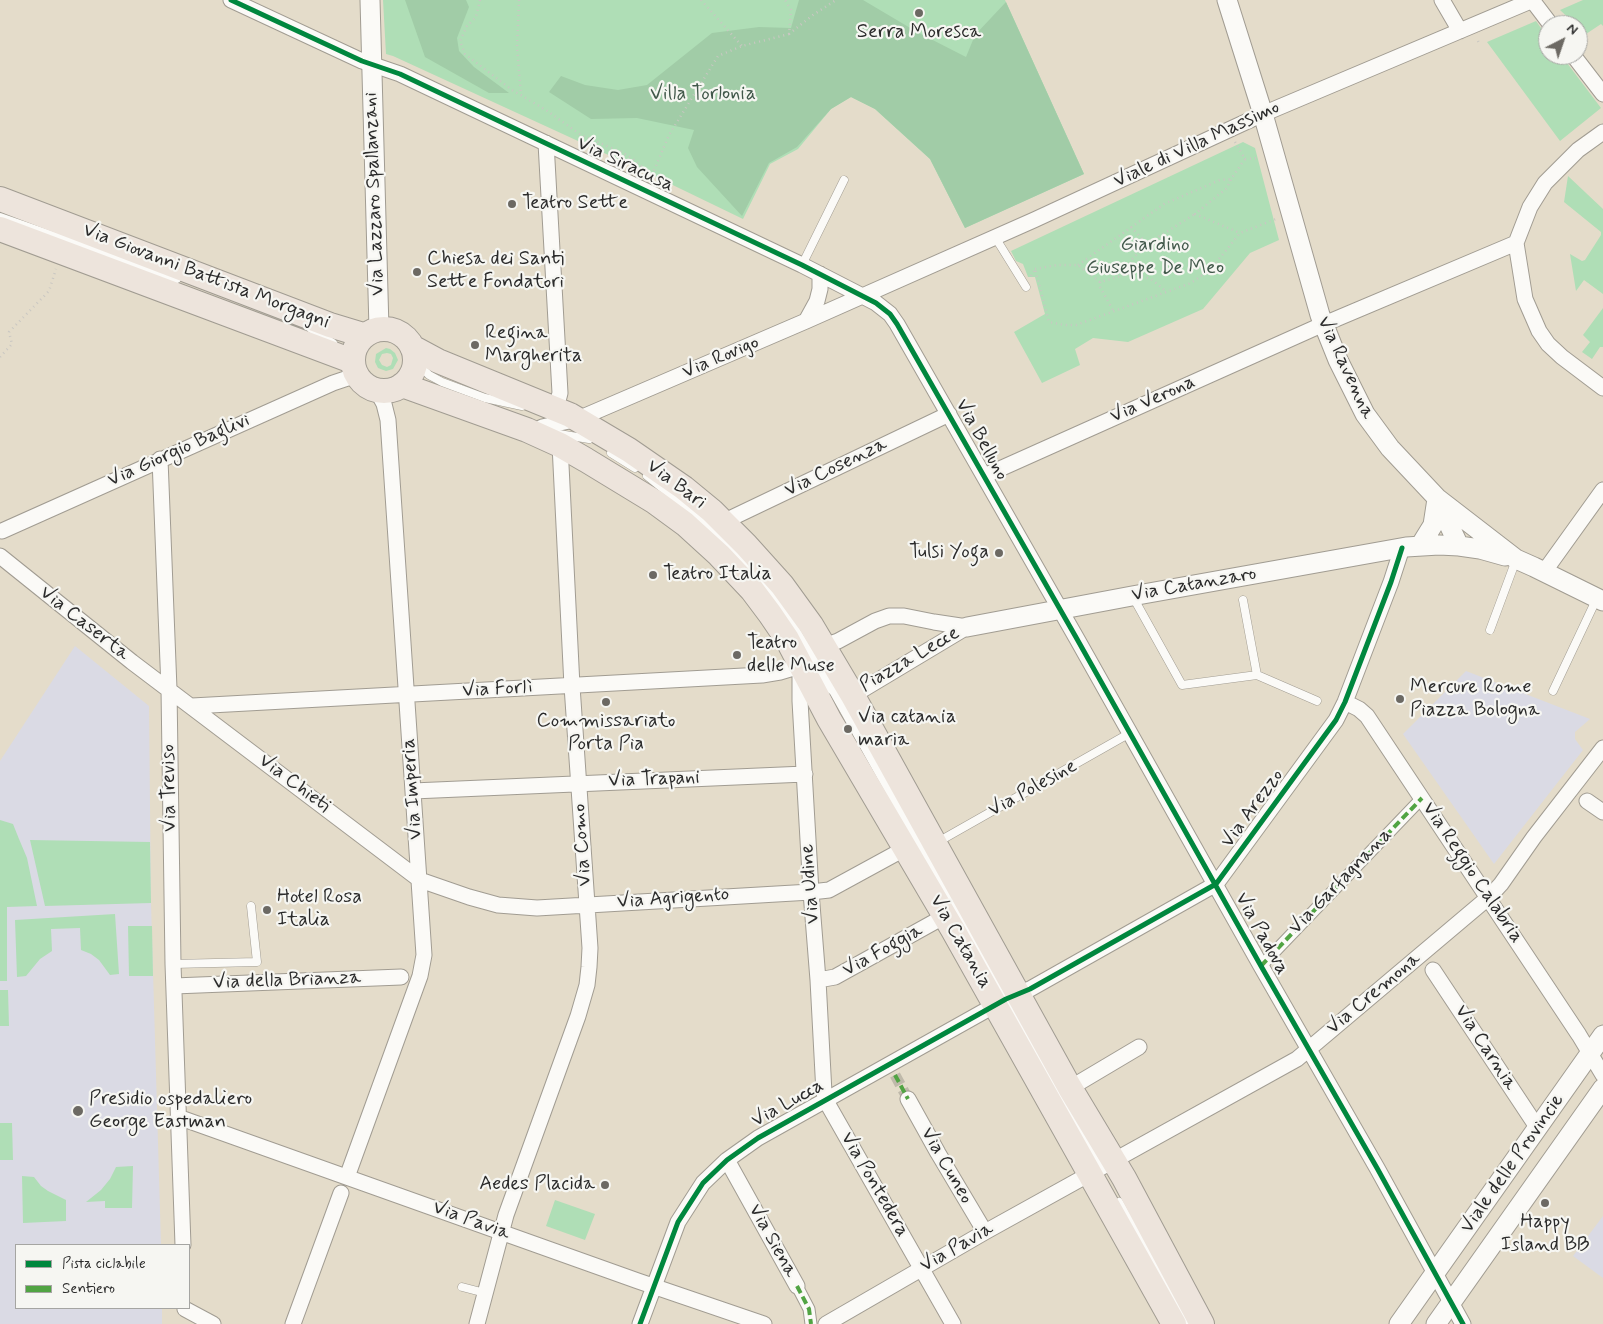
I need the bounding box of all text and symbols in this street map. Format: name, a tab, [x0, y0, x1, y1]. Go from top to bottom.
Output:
marker: Serra Moresca	[913, 7, 925, 19]
north arrow	[1538, 15, 1588, 65]
text: N	[1563, 20, 1582, 39]
place label: Serra Moresca	[857, 21, 981, 45]
park label: Villa Torlonia	[650, 83, 756, 107]
street label: Via Lazzaro Spallanzani	[359, 92, 391, 296]
street label: Viale di Villa Massimo	[1110, 96, 1284, 194]
street label: Via Siracusa	[573, 132, 677, 198]
place label: Teatro Sette	[522, 192, 628, 216]
marker: Teatro Sette	[506, 198, 518, 210]
street label: Via Giovanni Battista Morgagni	[79, 219, 333, 335]
park label: Giardino Giuseppe De Meo	[1086, 234, 1224, 281]
place label: Chiesa dei Santi Sette Fondatori	[427, 248, 564, 295]
marker: Chiesa dei Santi Sette Fondatori	[411, 266, 423, 278]
street label: Via Ravenna	[1311, 313, 1379, 423]
place label: Regina Margherita	[485, 322, 582, 369]
street label: Via Rovigo	[679, 331, 763, 385]
marker: Regina Margherita	[469, 339, 481, 351]
street label: Via Verona	[1107, 371, 1199, 429]
street label: Via Belluno	[949, 395, 1013, 485]
street label: Via Giorgio Baglivi	[104, 409, 254, 493]
street label: Via Cosenza	[781, 433, 891, 503]
street label: Via Bari	[641, 455, 711, 515]
place label: Tulsi Yoga	[909, 541, 989, 565]
marker: Tulsi Yoga	[993, 547, 1005, 559]
street label: Via Catanzaro	[1130, 562, 1258, 608]
place label: Teatro Italia	[663, 563, 772, 587]
marker: Teatro Italia	[647, 569, 659, 581]
street label: Via Caserta	[34, 581, 134, 667]
street label: Piazza Lecce	[856, 622, 964, 698]
place label: Teatro delle Muse	[747, 632, 835, 679]
marker: Teatro delle Muse	[731, 649, 743, 661]
street label: Via Forlì	[462, 676, 532, 704]
place label: Mercure Rome Piazza Bologna	[1410, 676, 1540, 723]
marker: Mercure Rome Piazza Bologna	[1394, 693, 1406, 705]
marker: Commissariato Porta Pia	[600, 696, 612, 708]
place label: Via catania maria	[858, 706, 956, 753]
place label: Commissariato Porta Pia	[537, 710, 675, 757]
marker: Via catania maria	[842, 723, 854, 735]
street label: Via Imperia	[397, 737, 429, 841]
street label: Via Treviso	[157, 744, 183, 832]
street label: Via Chieti	[253, 749, 335, 819]
street label: Via Polesine	[984, 755, 1082, 823]
street label: Via Arezzo	[1216, 765, 1290, 853]
street label: Via Trapani	[608, 766, 700, 794]
street label: Via Reggio Calabria	[1416, 798, 1528, 948]
street label: Via Como	[568, 803, 598, 887]
street label: Via Garfagnana	[1284, 824, 1398, 940]
street label: Via Udine	[796, 843, 826, 925]
street label: Via Agrigento	[616, 883, 730, 915]
place label: Hotel Rosa Italia	[277, 886, 362, 933]
street label: Via Padova	[1229, 889, 1293, 979]
street label: Via Catania	[923, 891, 997, 993]
marker: Hotel Rosa Italia	[261, 904, 273, 916]
street label: Via Foggia	[839, 919, 927, 983]
street label: Via Cremona	[1322, 948, 1426, 1040]
street label: Via della Brianza	[212, 966, 362, 996]
street label: Via Carnia	[1448, 1001, 1522, 1095]
street label: Via Lucca	[748, 1074, 828, 1134]
place label: Presidio ospedaliero George Eastman	[89, 1088, 252, 1135]
street label: Viale delle Provincie	[1456, 1090, 1570, 1238]
marker: Presidio ospedaliero George Eastman	[71, 1104, 85, 1118]
street label: Via Cuneo	[915, 1123, 977, 1209]
street label: Via Pontedera	[834, 1128, 914, 1242]
place label: Aedes Placida	[479, 1173, 595, 1197]
marker: Aedes Placida	[599, 1179, 611, 1191]
street label: Via Pavia	[429, 1196, 513, 1246]
marker: Happy Island BB	[1539, 1197, 1551, 1209]
street label: Via Siena	[742, 1200, 802, 1282]
place label: Happy Island BB	[1501, 1211, 1589, 1258]
street label: Via Pavia	[916, 1217, 998, 1279]
legend	[15, 1244, 190, 1309]
text: Pista ciclabile	[62, 1254, 146, 1274]
text: Sentiero	[62, 1279, 115, 1299]

